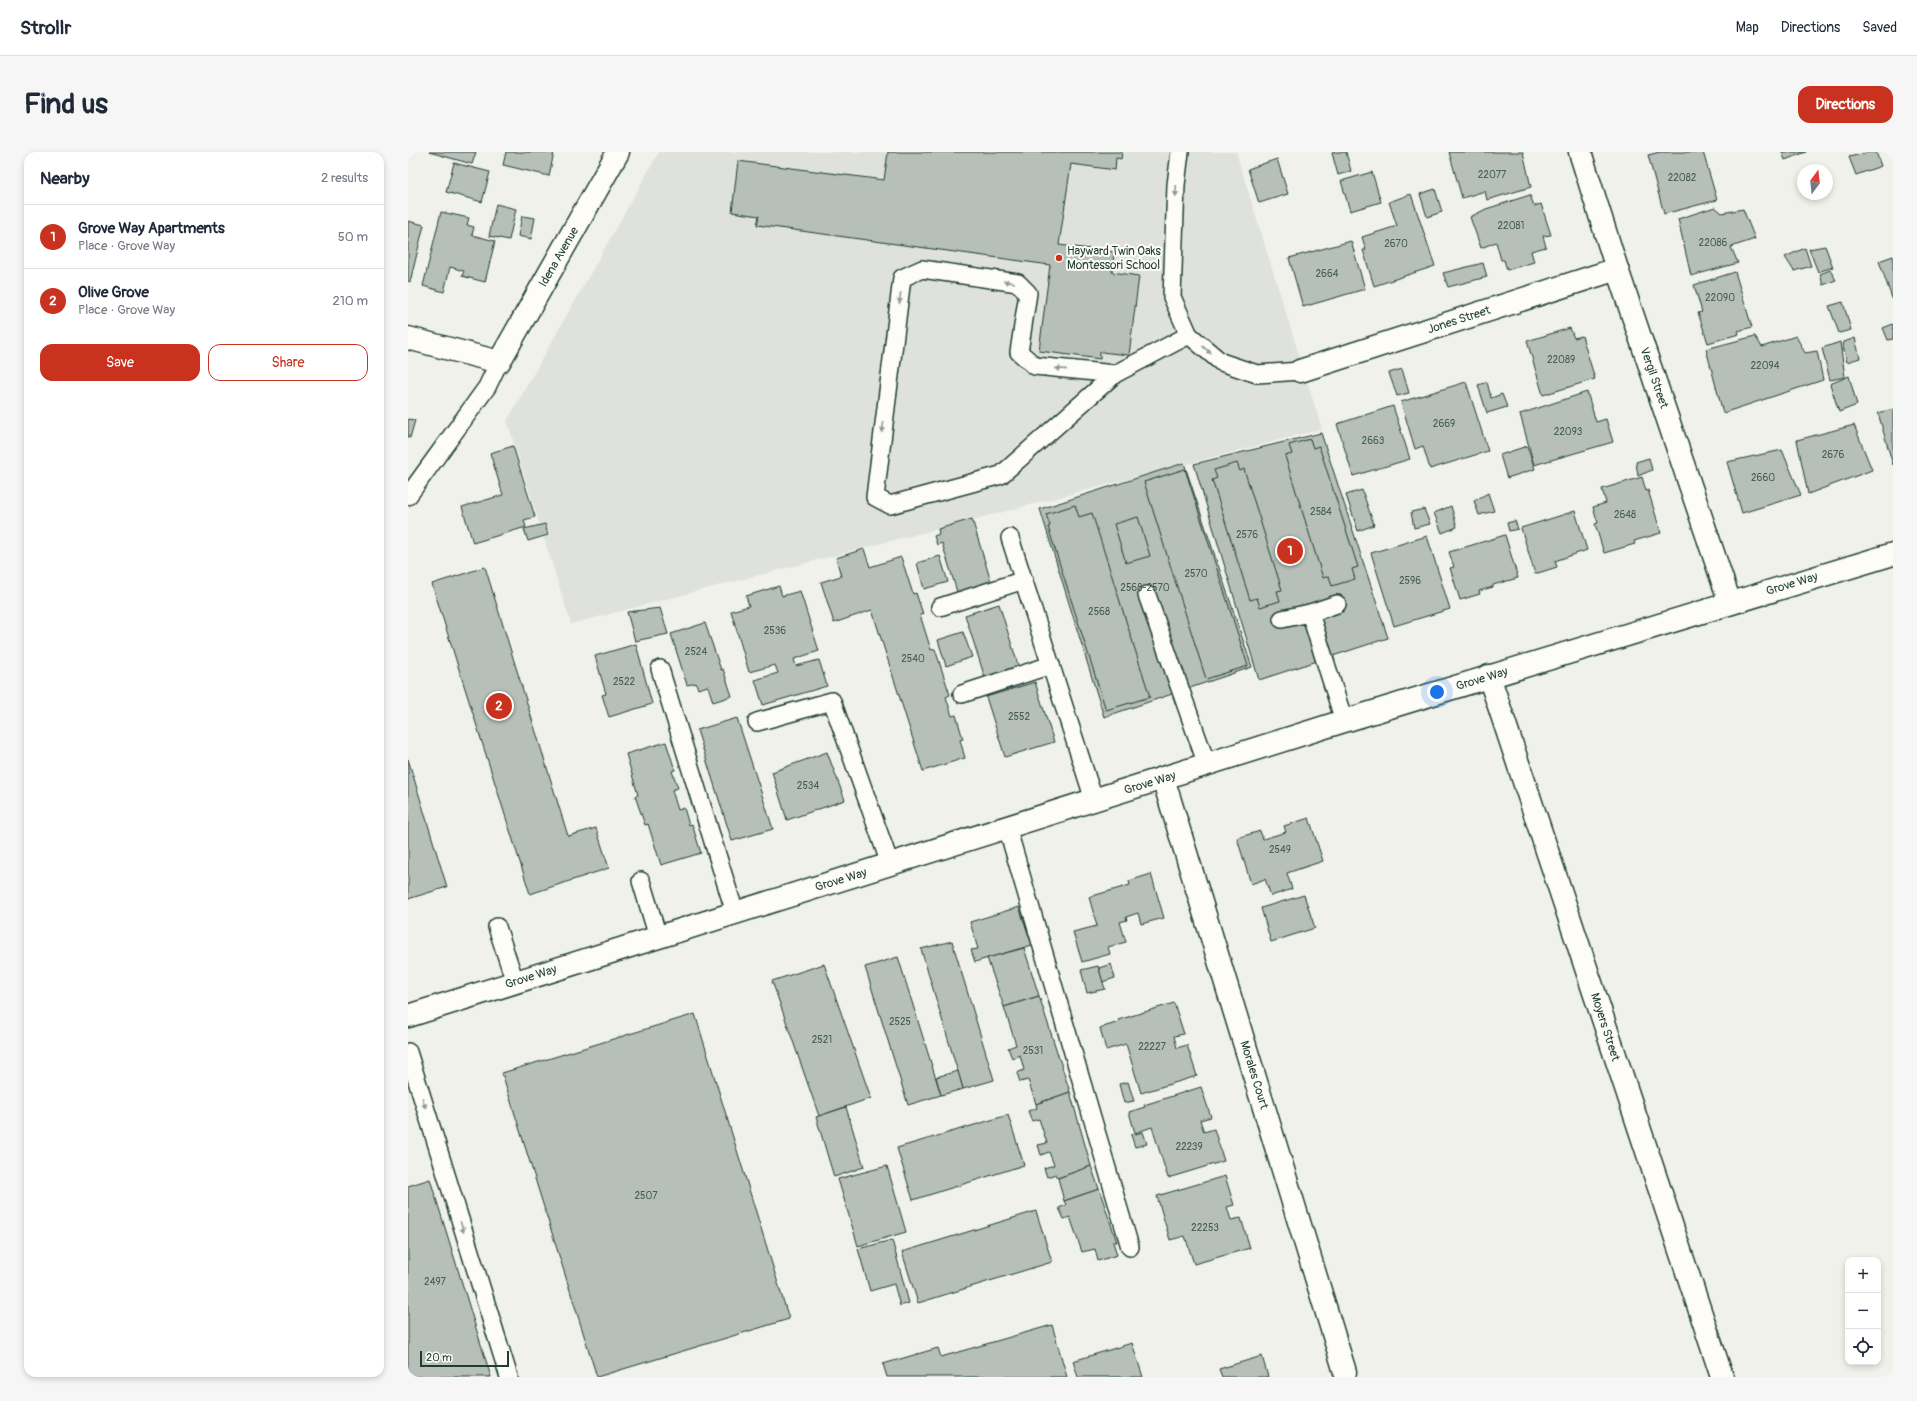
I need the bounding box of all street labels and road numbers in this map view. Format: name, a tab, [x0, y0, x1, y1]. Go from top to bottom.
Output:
street label: Idena Avenue	[536, 224, 582, 290]
street label: Jones Street	[1426, 303, 1493, 337]
street label: Vergil Street	[1637, 346, 1671, 411]
street label: Grove Way	[1764, 569, 1820, 599]
street label: Grove Way	[1454, 664, 1510, 694]
street label: Grove Way	[1122, 768, 1178, 798]
street label: Grove Way	[813, 865, 869, 895]
street label: Grove Way	[503, 962, 559, 992]
street label: Moyers Street	[1587, 991, 1623, 1063]
street label: Morales Court	[1236, 1039, 1272, 1111]

